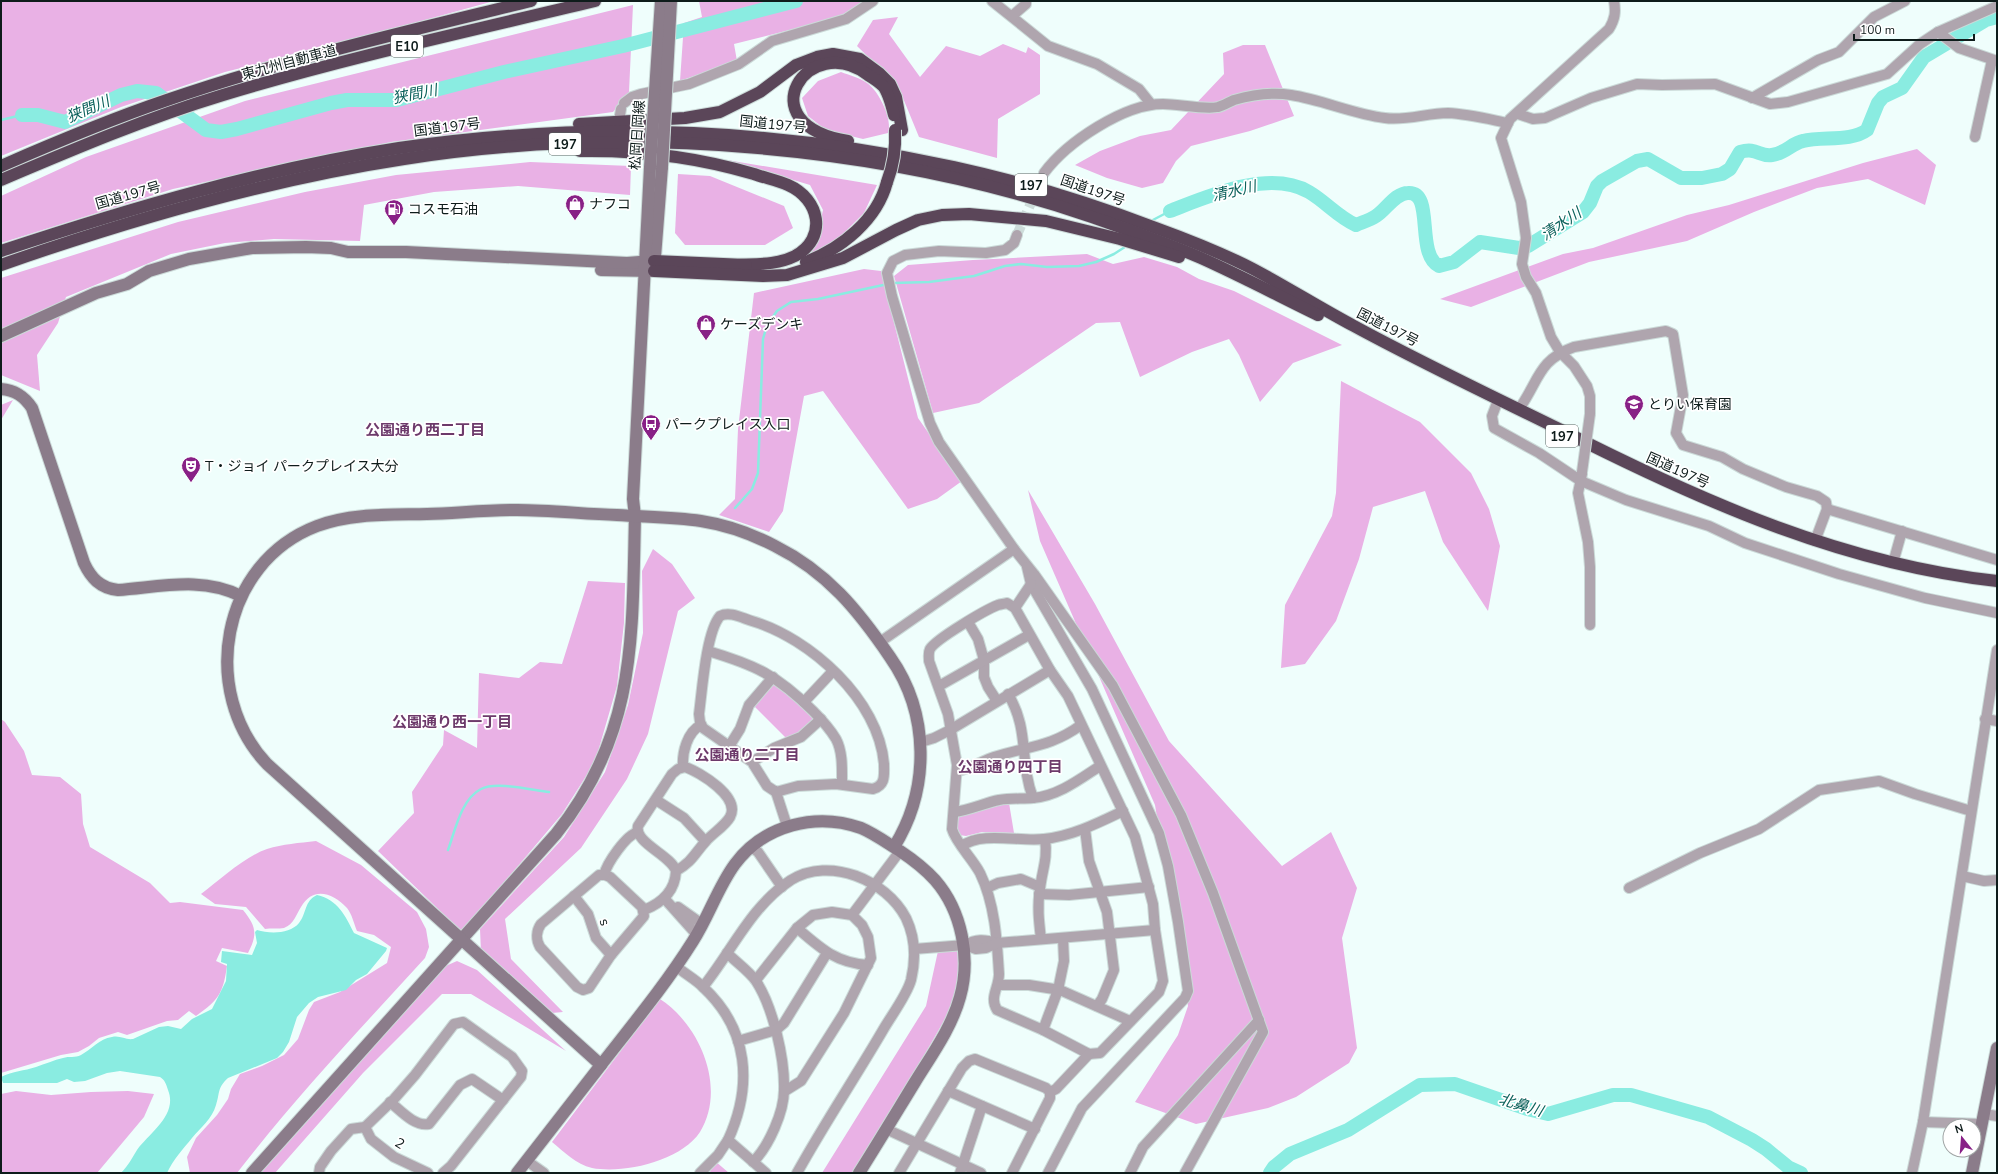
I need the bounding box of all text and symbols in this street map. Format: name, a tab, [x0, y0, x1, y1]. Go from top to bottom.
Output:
scale bar	[1854, 16, 1974, 42]
text: 100 m	[1860, 22, 1895, 38]
road number: E10	[391, 35, 423, 57]
street label: 東九州自動車道	[239, 41, 339, 84]
water label: 狭間川	[391, 80, 441, 108]
water label: 狭間川	[63, 90, 114, 127]
street label: 松岡日岡線	[626, 99, 649, 171]
street label: 国道197号	[739, 112, 807, 137]
street label: 国道197号	[413, 114, 482, 141]
road number: 197	[549, 133, 581, 155]
street label: 国道197号	[1058, 171, 1128, 210]
road number: 197	[1015, 174, 1047, 196]
water label: 清水川	[1210, 176, 1260, 206]
street label: 国道197号	[93, 177, 163, 214]
shop icon: ナフコ	[564, 193, 586, 221]
place label: ナフコ	[589, 195, 631, 214]
fuel station icon: コスモ石油	[383, 198, 405, 226]
place label: コスモ石油	[408, 200, 478, 219]
water label: 清水川	[1537, 202, 1587, 245]
street label: 国道197号	[1354, 304, 1422, 351]
shop icon: ケーズデンキ	[695, 313, 717, 341]
place label: ケーズデンキ	[720, 315, 803, 334]
school or university icon: とりい保育園	[1623, 393, 1645, 421]
place label: とりい保育園	[1648, 395, 1732, 414]
bus stop icon: パークプレイス入口	[640, 413, 662, 441]
place label: パークプレイス入口	[665, 415, 791, 434]
district label: 公園通り西二丁目	[365, 420, 485, 440]
road number: 197	[1546, 425, 1578, 447]
street label: 国道197号	[1643, 448, 1712, 493]
theatre icon: T・ジョイ パークプレイス大分	[180, 455, 202, 483]
place label: T・ジョイ パークプレイス大分	[205, 457, 399, 476]
district label: 公園通り西一丁目	[392, 712, 512, 732]
district label: 公園通り二丁目	[694, 745, 800, 765]
district label: 公園通り四丁目	[957, 757, 1063, 777]
street label: s	[594, 916, 615, 929]
water label: 北鼻川	[1497, 1089, 1547, 1122]
north arrow	[1942, 1118, 1982, 1158]
text: N	[1953, 1121, 1965, 1137]
street label: 2	[391, 1133, 408, 1154]

